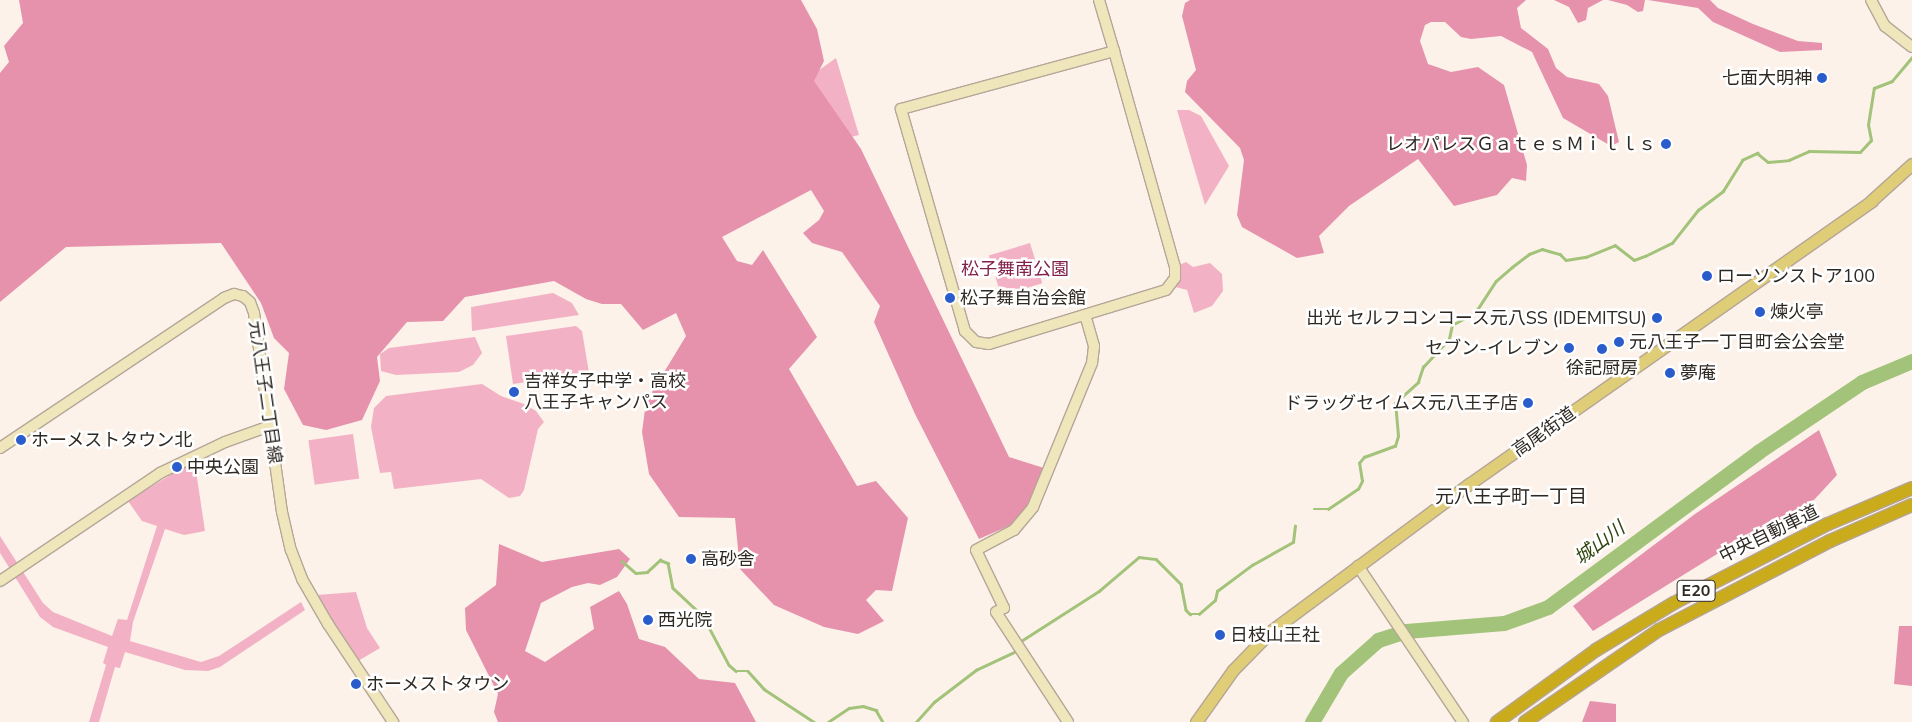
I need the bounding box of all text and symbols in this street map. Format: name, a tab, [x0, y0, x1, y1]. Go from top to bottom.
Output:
place label: 七面大明神	[1722, 67, 1812, 89]
marker: 七面大明神	[1816, 72, 1828, 84]
place label: レオパレスＧａｔｅｓＭｉｌｌｓ	[1386, 133, 1656, 155]
marker: レオパレスＧａｔｅｓＭｉｌｌｓ	[1660, 138, 1672, 150]
park label: 松子舞南公園	[961, 258, 1069, 280]
place label: ローソンストア100	[1717, 265, 1875, 287]
marker: ローソンストア100	[1701, 270, 1713, 282]
place label: 松子舞自治会館	[960, 287, 1086, 309]
marker: 松子舞自治会館	[944, 292, 956, 304]
place label: 煉火亭	[1770, 301, 1824, 323]
marker: 煉火亭	[1754, 306, 1766, 318]
place label: 出光 セルフコンコース元八SS (IDEMITSU)	[1305, 307, 1647, 329]
marker: 出光 セルフコンコース元八SS (IDEMITSU)	[1651, 312, 1663, 324]
street label: 元八王子二丁目線	[244, 319, 286, 465]
place label: 元八王子一丁目町会公会堂	[1629, 331, 1845, 353]
marker: 元八王子一丁目町会公会堂	[1613, 336, 1625, 348]
place label: セブン-イレブン	[1425, 337, 1559, 359]
marker: セブン-イレブン	[1563, 342, 1575, 354]
marker: 徐記厨房	[1596, 343, 1608, 355]
place label: 徐記厨房	[1566, 357, 1638, 379]
place label: 夢庵	[1680, 362, 1716, 384]
marker: 夢庵	[1664, 367, 1676, 379]
place label: 吉祥女子中学・高校 八王子キャンパス	[524, 371, 686, 414]
marker: 吉祥女子中学・高校 八王子キャンパス	[508, 386, 520, 398]
place label: ドラッグセイムス元八王子店	[1284, 392, 1518, 414]
marker: ドラッグセイムス元八王子店	[1522, 397, 1534, 409]
street label: 高尾街道	[1508, 403, 1580, 461]
place label: ホーメストタウン北	[31, 429, 193, 451]
marker: ホーメストタウン北	[15, 434, 27, 446]
place label: 中央公園	[187, 456, 259, 478]
marker: 中央公園	[171, 461, 183, 473]
district label: 元八王子町一丁目	[1435, 487, 1587, 509]
street label: 中央自動車道	[1716, 501, 1822, 567]
water label: 城山川	[1570, 518, 1630, 570]
place label: 高砂舎	[701, 548, 755, 570]
marker: 高砂舎	[685, 553, 697, 565]
road number: E20	[1676, 578, 1716, 604]
place label: 西光院	[658, 609, 712, 631]
marker: 西光院	[642, 614, 654, 626]
place label: 日枝山王社	[1230, 624, 1320, 646]
marker: 日枝山王社	[1214, 629, 1226, 641]
place label: ホーメストタウン	[366, 673, 510, 695]
marker: ホーメストタウン	[350, 678, 362, 690]

